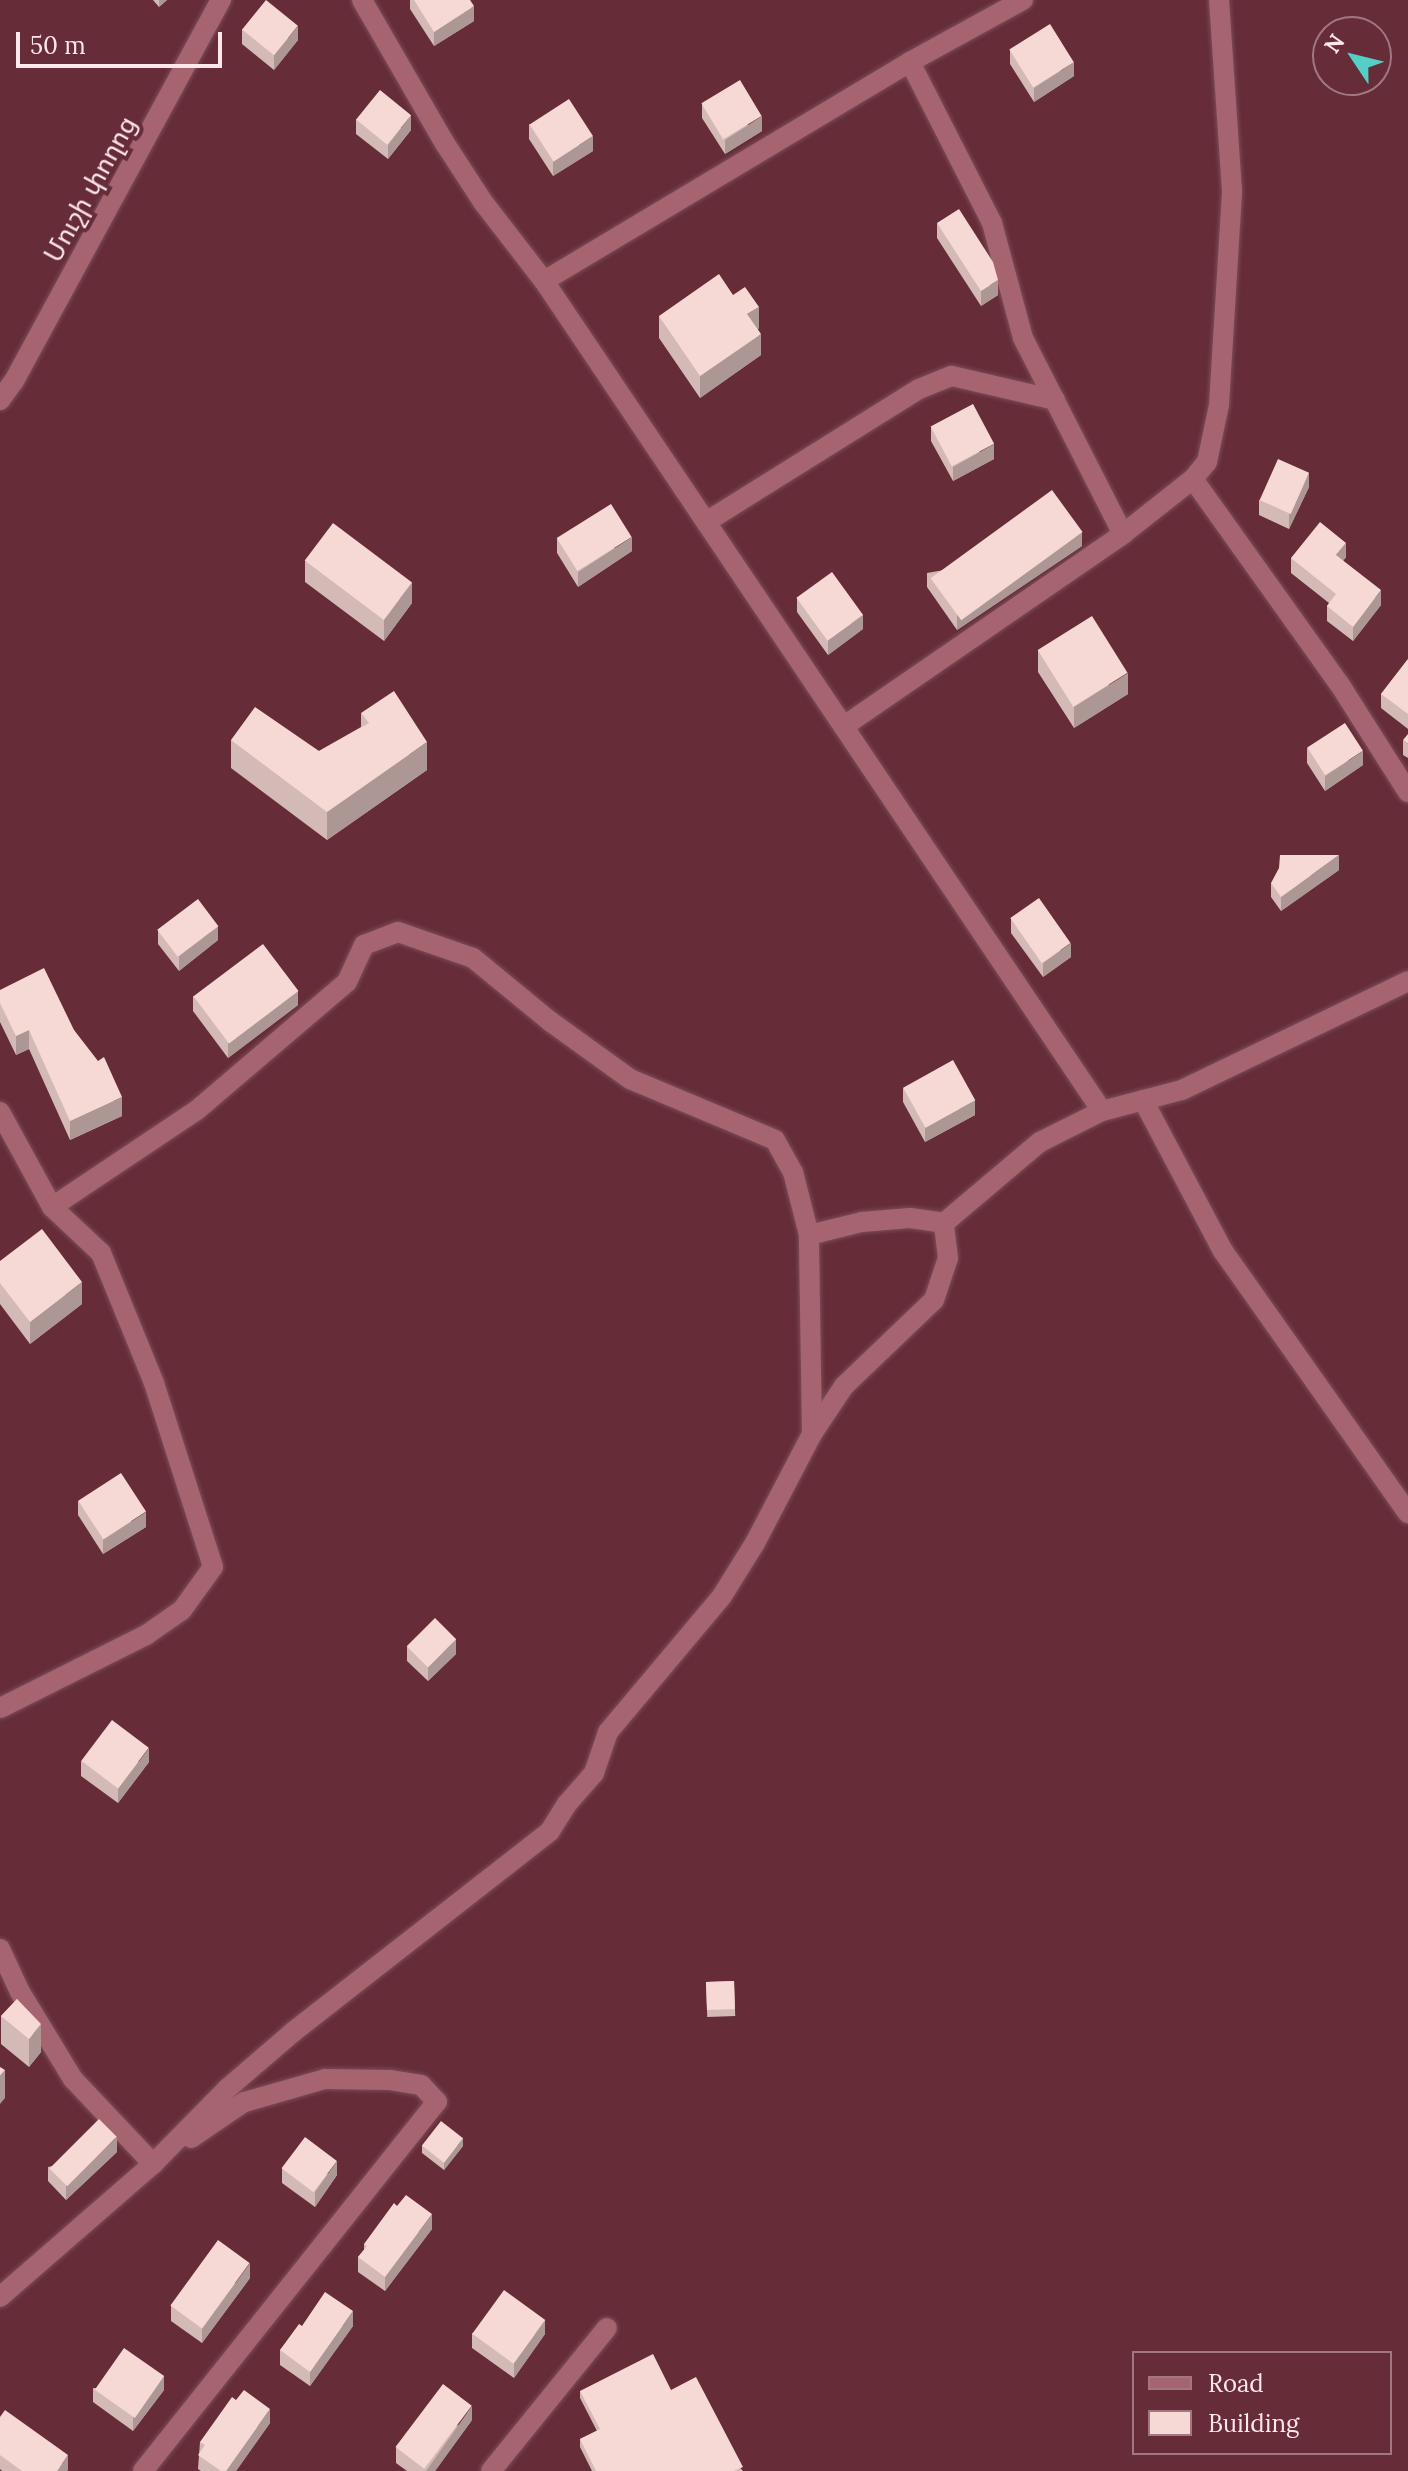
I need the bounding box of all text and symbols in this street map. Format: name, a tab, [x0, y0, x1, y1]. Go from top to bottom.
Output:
scale bar	[20, 16, 226, 66]
north arrow	[1312, 16, 1392, 96]
text: N	[1318, 28, 1350, 58]
text: 50 m	[30, 30, 86, 61]
street label: Մուշի փողոց	[37, 111, 143, 267]
legend	[1132, 2351, 1392, 2455]
text: Road	[1208, 2368, 1264, 2399]
text: Building	[1208, 2408, 1299, 2439]

